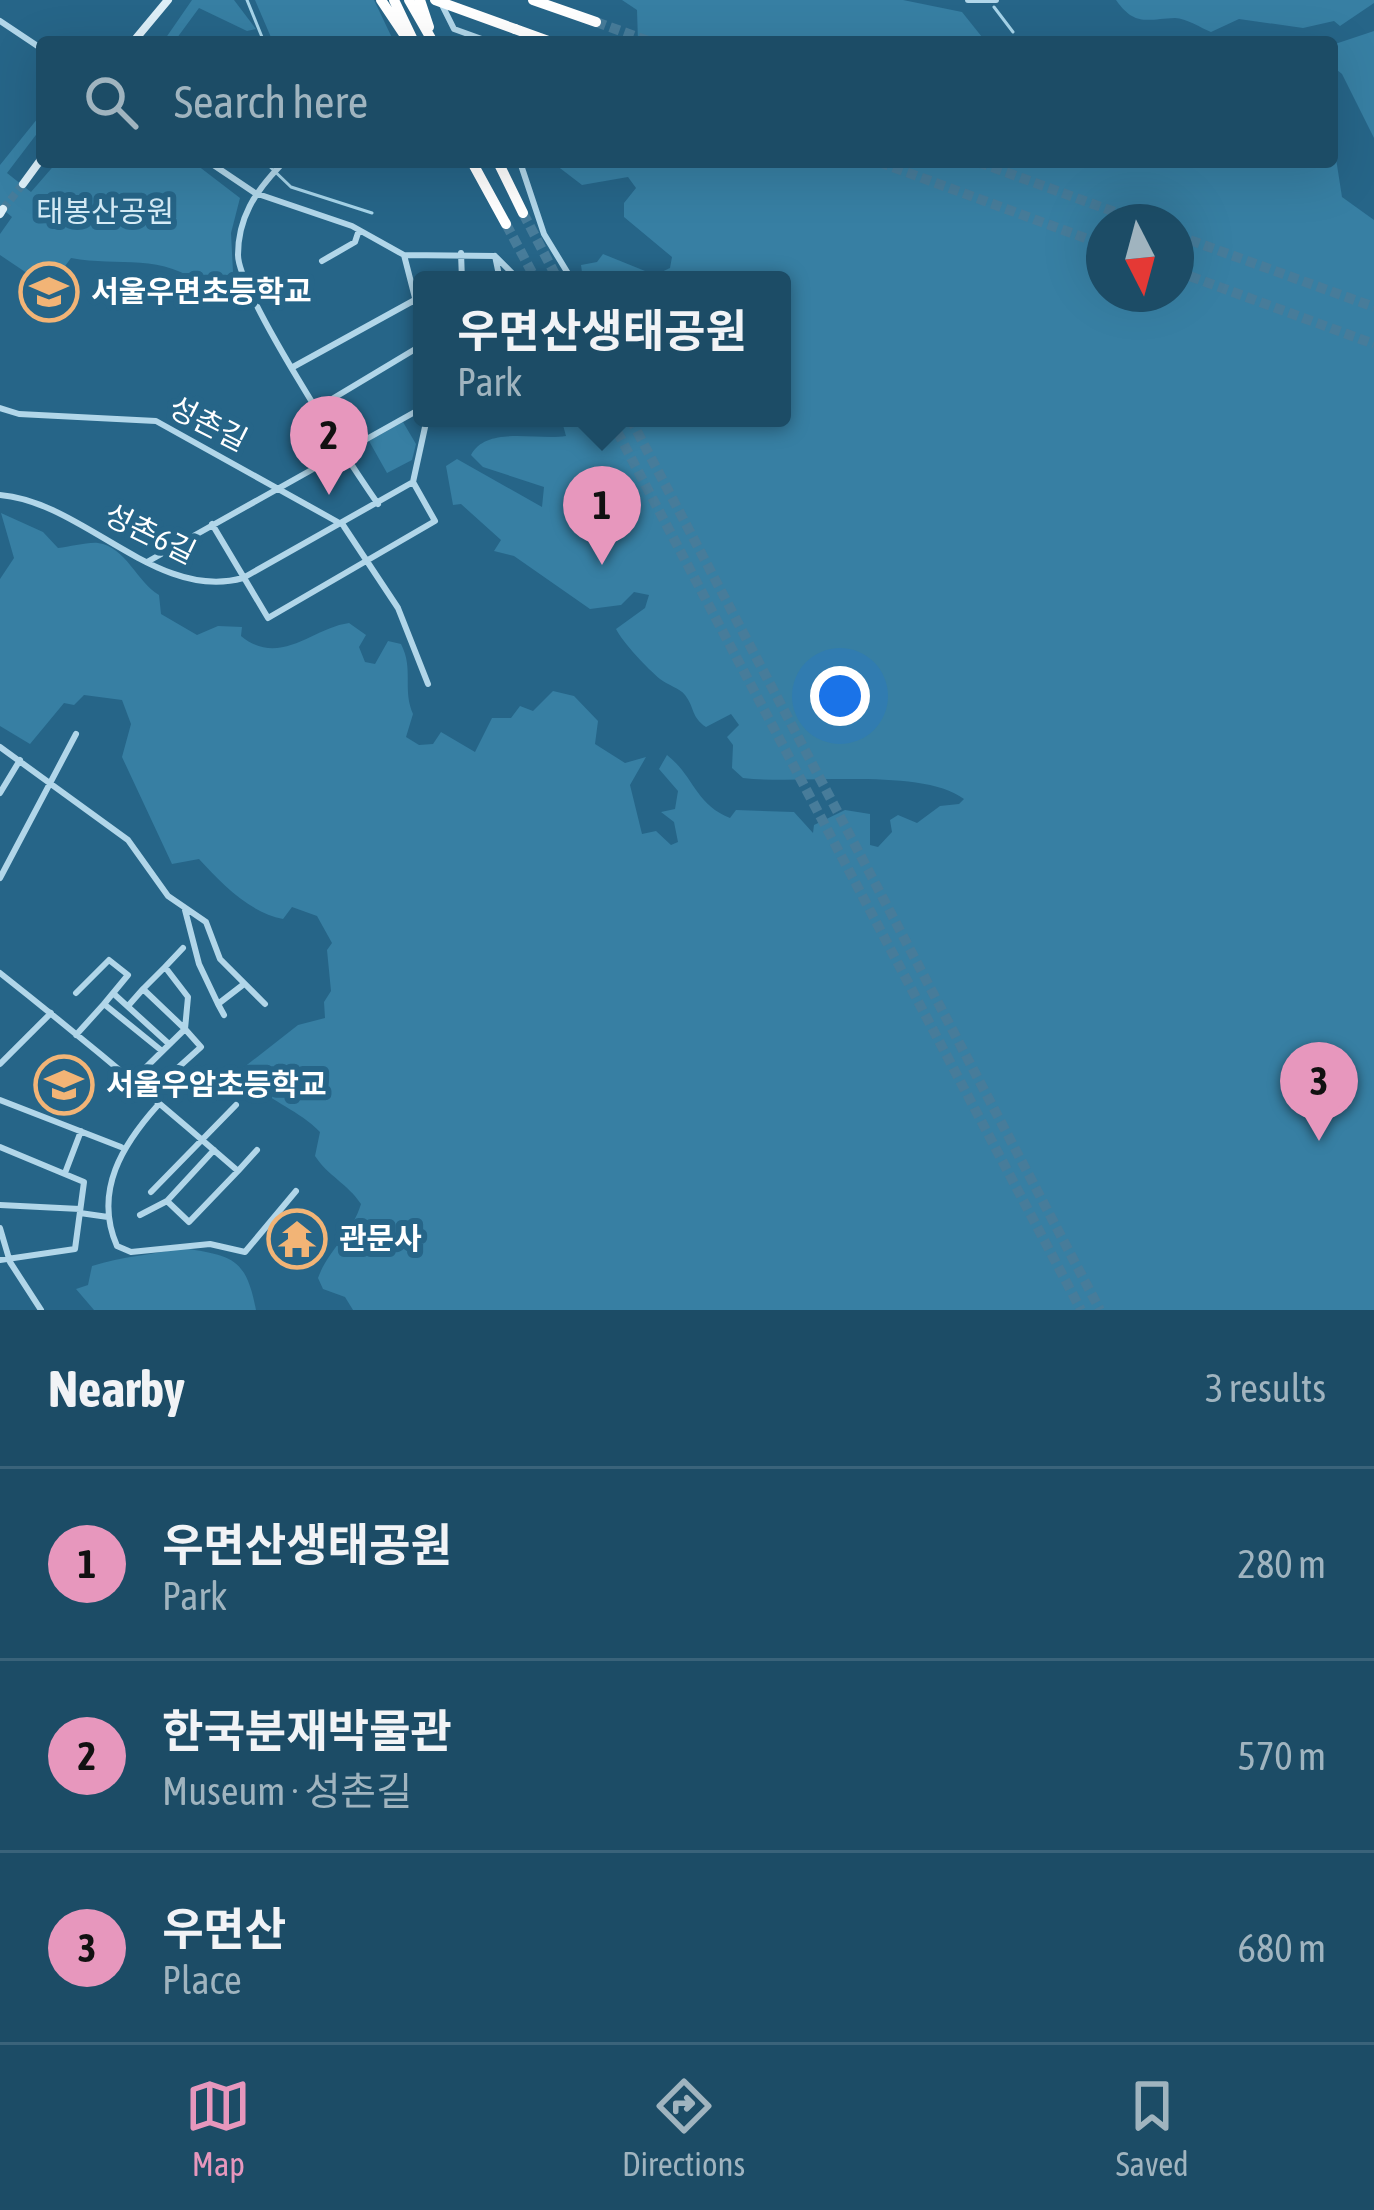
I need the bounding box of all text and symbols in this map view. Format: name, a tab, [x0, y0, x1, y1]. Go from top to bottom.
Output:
search box	[36, 36, 1338, 168]
icon: search	[78, 69, 144, 135]
text: Search here	[174, 76, 368, 128]
park label: 태봉산공원	[36, 194, 174, 228]
north arrow	[1086, 204, 1194, 312]
school or university icon: 서울우면초등학교	[18, 261, 80, 323]
popup	[413, 271, 791, 427]
place label: 서울우면초등학교	[91, 274, 312, 308]
text: 우면산생태공원	[457, 305, 747, 357]
text: Park	[457, 360, 522, 404]
street label: 성촌길	[164, 389, 253, 457]
pin: 2	[290, 396, 368, 495]
pin: 1	[563, 466, 641, 565]
street label: 성촌6길	[99, 497, 201, 570]
your location	[810, 666, 870, 726]
pin: 3	[1280, 1042, 1358, 1141]
school or university icon: 서울우암초등학교	[33, 1054, 95, 1116]
place label: 서울우암초등학교	[106, 1067, 327, 1101]
temple icon: 관문사	[266, 1208, 328, 1270]
place label: 관문사	[339, 1221, 422, 1255]
text: Nearby	[48, 1359, 185, 1418]
text: 3 results	[1205, 1366, 1326, 1410]
text: 우면산생태공원	[162, 1519, 452, 1571]
text: 1	[78, 1542, 96, 1586]
text: 280 m	[1238, 1542, 1326, 1586]
text: Park	[162, 1574, 227, 1618]
text: 한국분재박물관	[162, 1705, 452, 1757]
text: 2	[78, 1734, 96, 1778]
text: 570 m	[1238, 1734, 1326, 1778]
text: Museum · 성촌길	[162, 1769, 412, 1813]
text: 우면산	[162, 1903, 286, 1955]
text: 3	[78, 1926, 96, 1970]
text: 680 m	[1238, 1926, 1326, 1970]
text: Place	[162, 1958, 242, 2002]
tab: Map	[185, 2073, 251, 2183]
tab: Directions	[622, 2073, 745, 2183]
tab: Saved	[1116, 2073, 1189, 2183]

